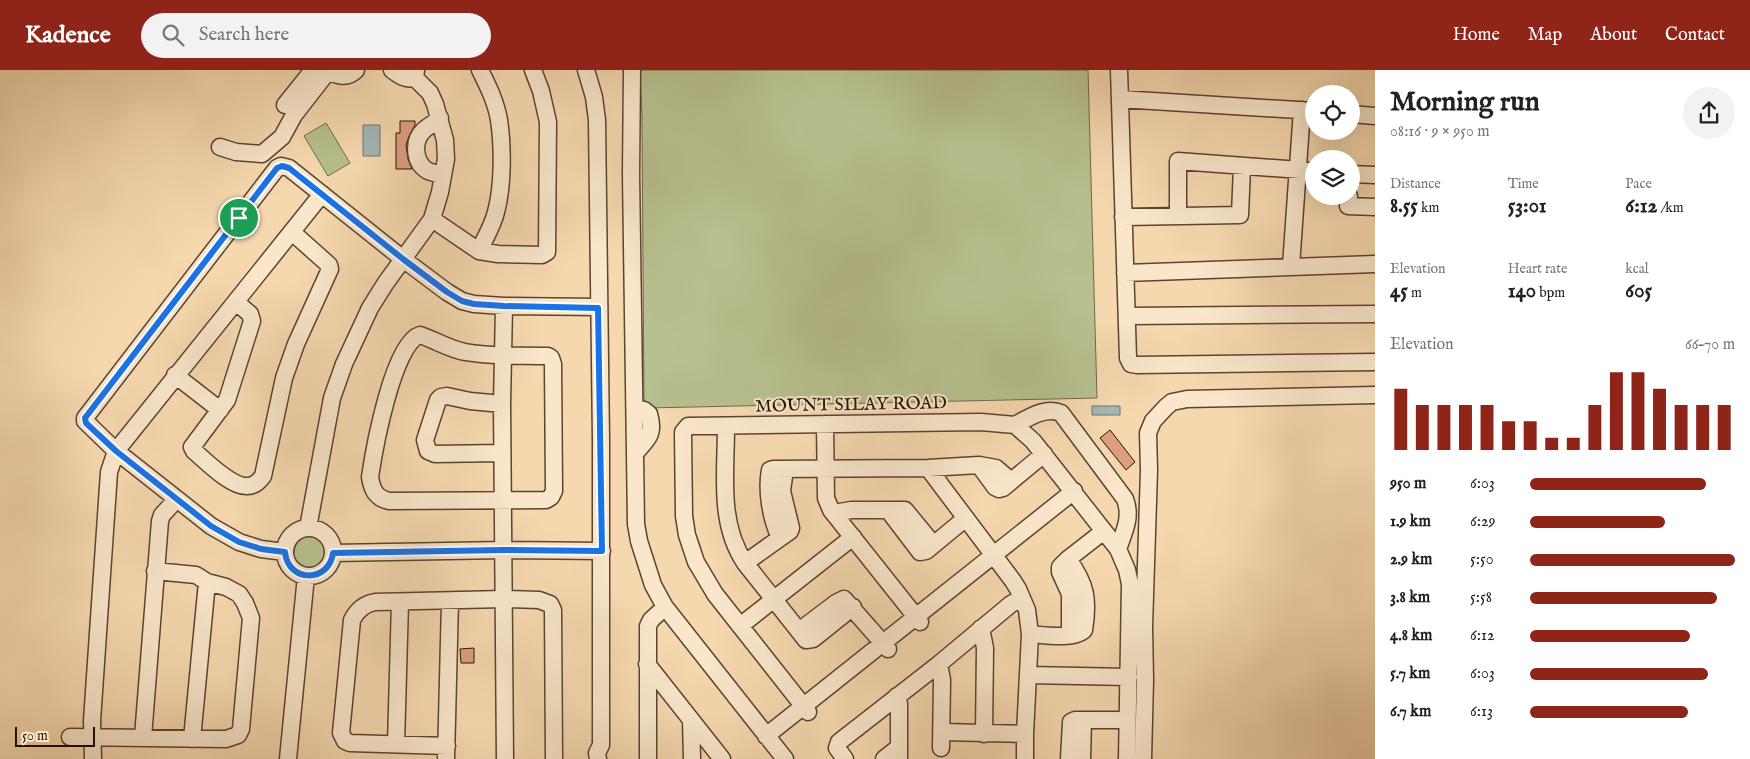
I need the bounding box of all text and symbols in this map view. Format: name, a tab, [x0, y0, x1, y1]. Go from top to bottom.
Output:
search box	[141, 13, 491, 58]
text: Kadence	[25, 20, 111, 51]
icon: search	[159, 21, 187, 49]
text: Search here	[199, 23, 289, 47]
text: Home	[1453, 24, 1500, 47]
text: Map	[1528, 24, 1562, 47]
text: About	[1590, 24, 1637, 47]
text: Contact	[1665, 24, 1725, 47]
map controls	[1305, 85, 1360, 205]
button: locate	[1305, 85, 1360, 140]
text: Morning run	[1390, 85, 1540, 120]
button: share	[1683, 87, 1735, 139]
text: 08:16 · 9 × 950 m	[1390, 122, 1490, 142]
button: layers	[1305, 150, 1360, 205]
text: Distance	[1390, 175, 1441, 193]
text: Time	[1508, 175, 1539, 193]
text: Pace	[1625, 175, 1652, 193]
text: 8.55	[1390, 193, 1418, 220]
text: 53:01	[1508, 193, 1547, 220]
text: 6:12	[1625, 193, 1657, 220]
pin	[218, 197, 260, 239]
text: km	[1418, 199, 1439, 217]
text: /km	[1657, 199, 1684, 217]
icon: arrive	[225, 204, 253, 232]
text: Elevation	[1390, 260, 1446, 278]
text: Heart rate	[1508, 260, 1567, 278]
text: kcal	[1625, 260, 1649, 278]
text: 45	[1390, 278, 1408, 305]
text: 140	[1508, 278, 1536, 305]
text: 605	[1625, 278, 1652, 305]
text: m	[1408, 284, 1422, 302]
text: bpm	[1536, 284, 1565, 302]
text: Elevation	[1390, 335, 1453, 355]
text: 66–70 m	[1685, 335, 1735, 355]
street label: MOUNT SILAY ROAD	[755, 392, 947, 419]
text: 950 m	[1390, 474, 1426, 494]
text: 6:03	[1470, 474, 1495, 494]
text: 1.9 km	[1390, 512, 1431, 532]
text: 6:29	[1470, 512, 1495, 532]
text: 2.9 km	[1390, 550, 1432, 570]
text: 5:50	[1470, 550, 1494, 570]
text: 3.8 km	[1390, 588, 1430, 608]
text: 5:58	[1470, 588, 1492, 608]
text: 4.8 km	[1390, 626, 1432, 646]
text: 6:12	[1470, 626, 1494, 646]
text: 5.7 km	[1390, 664, 1430, 684]
text: 6:03	[1470, 664, 1495, 684]
text: 6.7 km	[1390, 702, 1431, 722]
text: 6:13	[1470, 702, 1493, 722]
scale bar	[15, 724, 95, 747]
text: 50 m	[22, 727, 48, 745]

